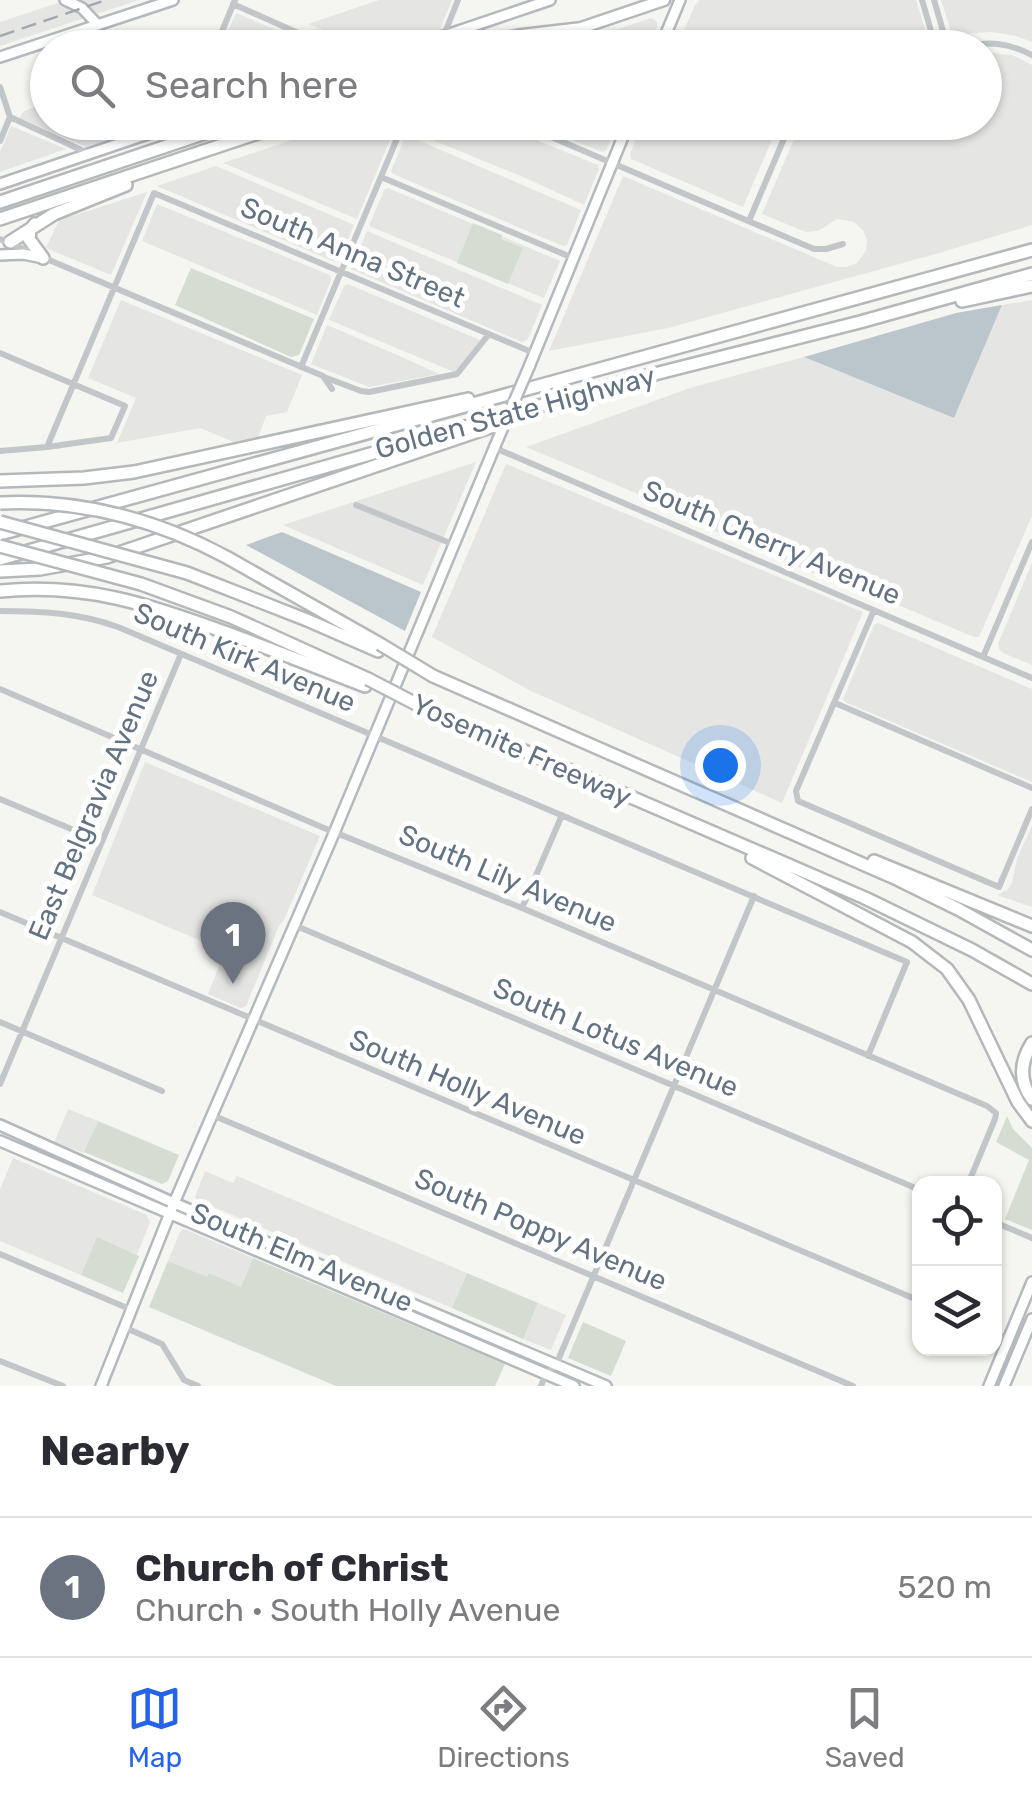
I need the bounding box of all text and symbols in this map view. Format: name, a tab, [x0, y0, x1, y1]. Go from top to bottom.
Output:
search box	[30, 30, 1002, 140]
icon: search	[65, 58, 120, 113]
text: Search here	[145, 62, 358, 108]
street label: South Anna Street	[236, 190, 470, 315]
street label: Golden State Highway	[372, 359, 659, 466]
street label: South Cherry Avenue	[638, 473, 906, 612]
street label: South Kirk Avenue	[129, 596, 361, 719]
street label: East Belgravia Avenue	[22, 665, 165, 945]
street label: Yosemite Freeway	[407, 687, 637, 814]
your location	[695, 740, 746, 791]
street label: South Lily Avenue	[394, 818, 622, 939]
pin: 1	[200, 902, 266, 984]
street label: South Lotus Avenue	[488, 971, 743, 1104]
street label: South Holly Avenue	[345, 1023, 591, 1152]
street label: South Poppy Avenue	[410, 1161, 672, 1298]
map controls	[912, 1176, 1002, 1356]
button: locate	[912, 1176, 1002, 1266]
street label: South Elm Avenue	[186, 1196, 418, 1319]
button: layers	[912, 1266, 1002, 1356]
text: Nearby	[40, 1426, 190, 1476]
text: Church of Christ	[135, 1545, 448, 1591]
text: 1	[65, 1568, 80, 1606]
text: 520 m	[898, 1568, 992, 1606]
text: Church · South Holly Avenue	[135, 1591, 560, 1629]
tab: Map	[127, 1681, 182, 1774]
tab: Directions	[437, 1681, 570, 1774]
tab: Saved	[825, 1681, 905, 1774]

